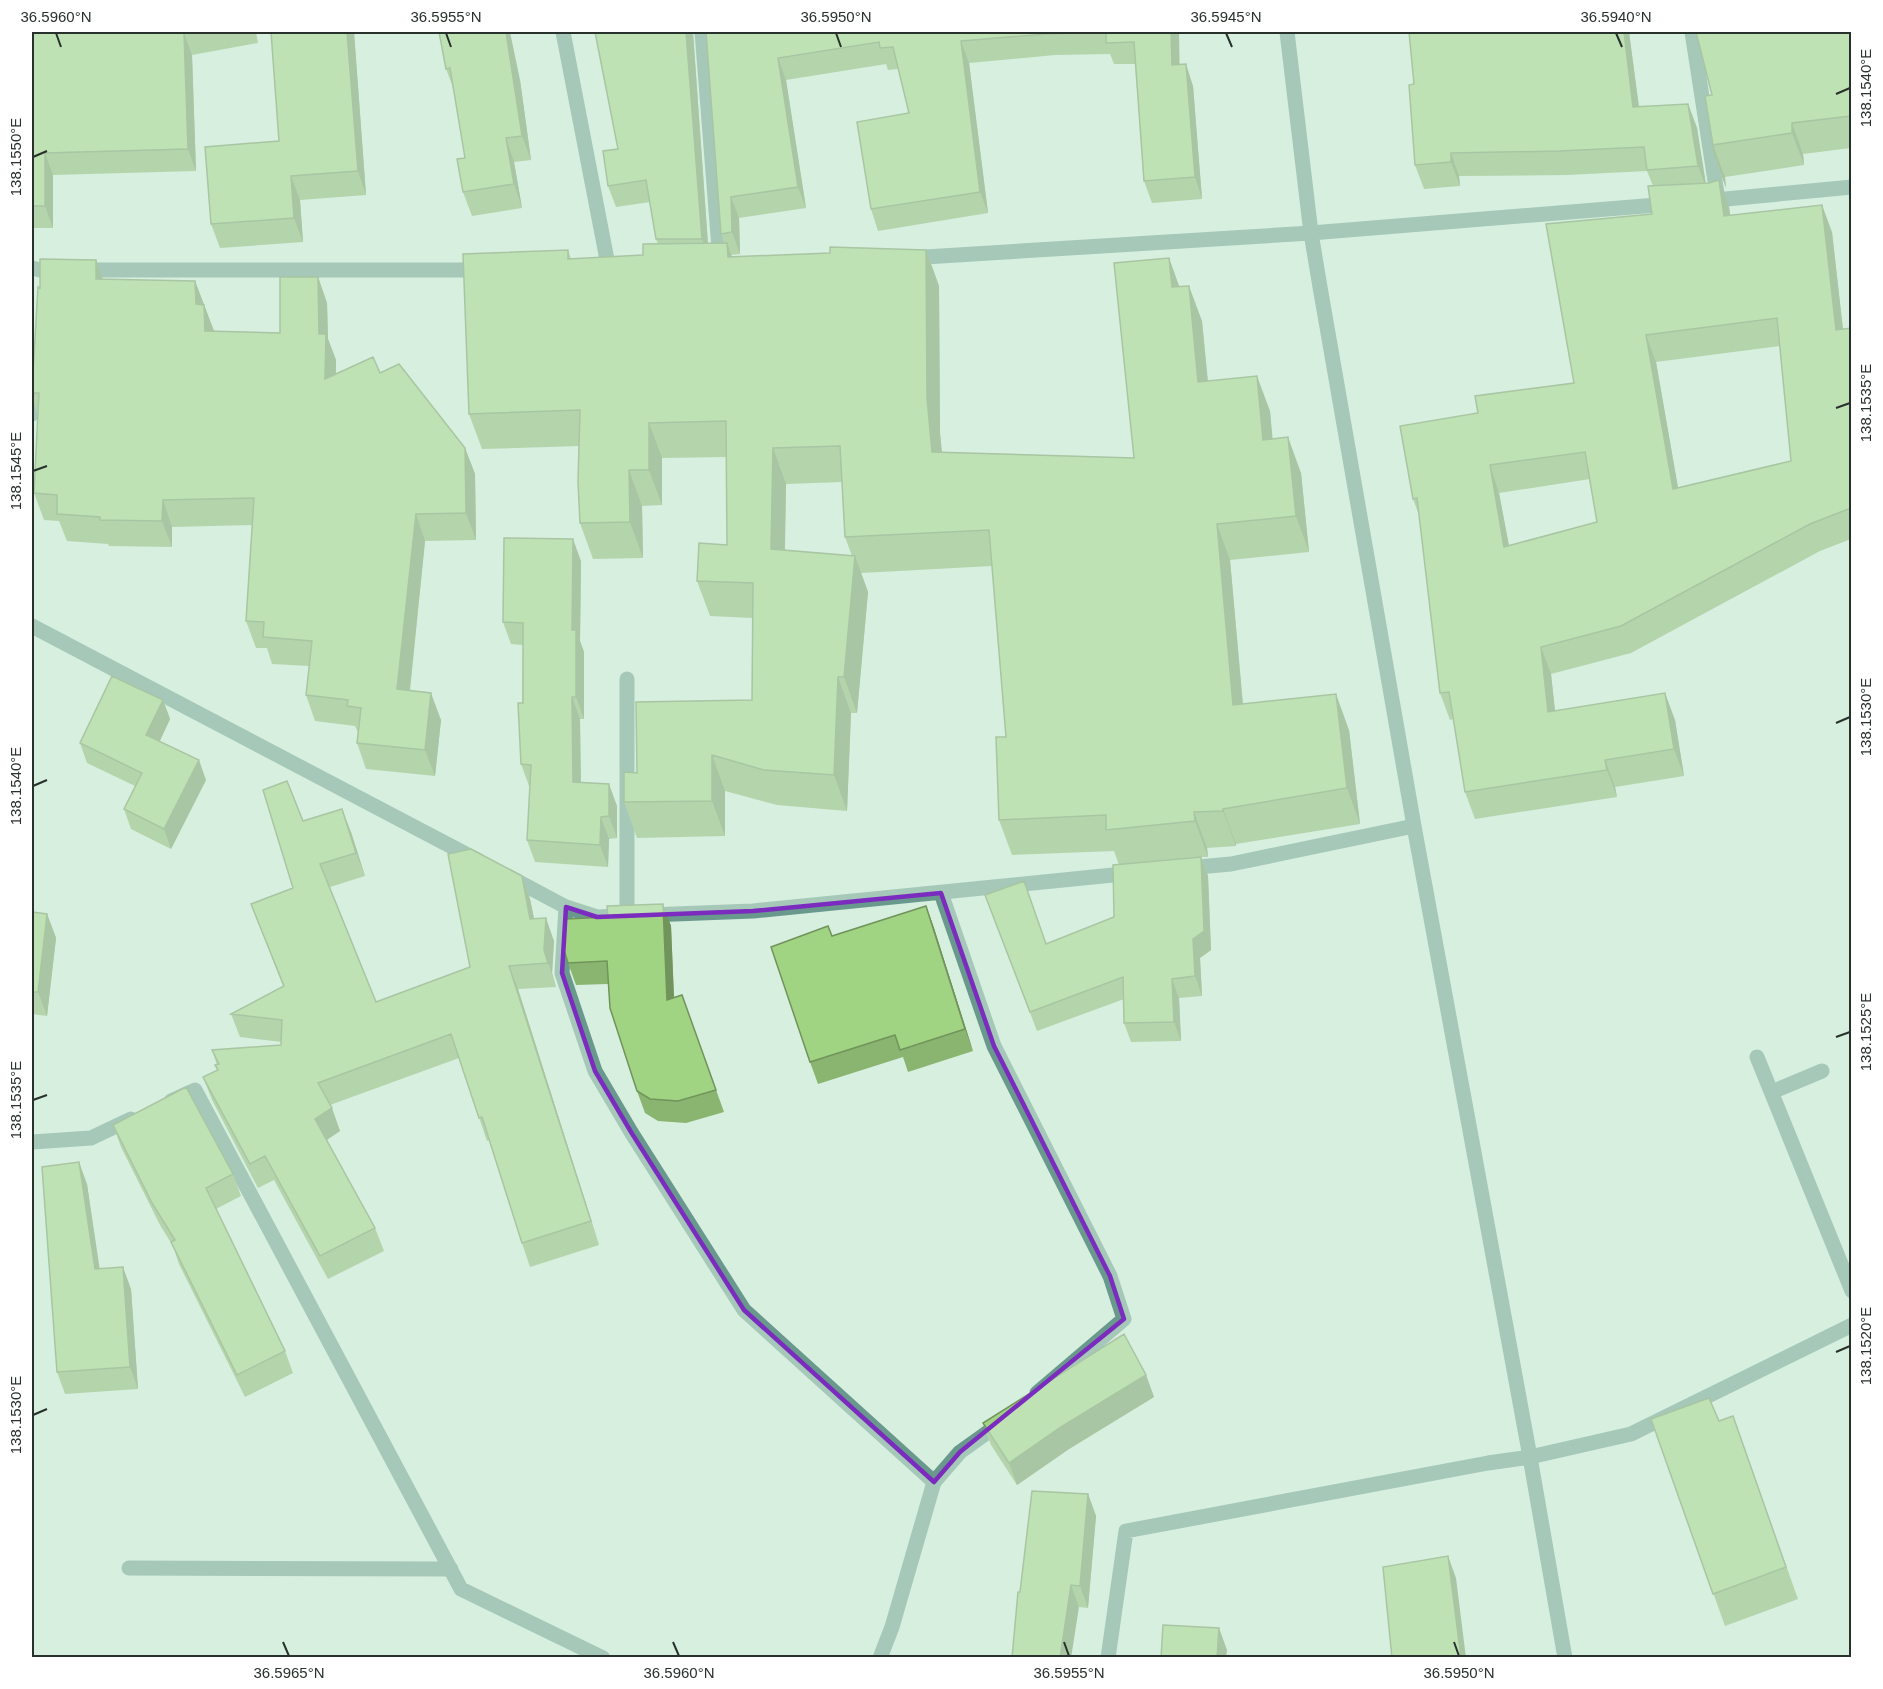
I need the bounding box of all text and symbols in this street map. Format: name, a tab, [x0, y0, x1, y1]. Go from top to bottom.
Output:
text: 36.5960°N	[20, 8, 92, 25]
text: 36.5955°N	[410, 8, 482, 25]
text: 36.5950°N	[800, 8, 872, 25]
text: 36.5945°N	[1190, 8, 1262, 25]
text: 36.5940°N	[1580, 8, 1652, 25]
text: 138.1540°E	[1857, 49, 1874, 127]
text: 138.1550°E	[7, 118, 24, 196]
text: 138.1535°E	[1857, 364, 1874, 442]
text: 138.1545°E	[7, 432, 24, 510]
text: 138.1530°E	[1857, 678, 1874, 756]
text: 138.1540°E	[7, 747, 24, 825]
text: 138.1525°E	[1857, 993, 1874, 1071]
text: 138.1535°E	[7, 1061, 24, 1139]
text: 138.1520°E	[1857, 1307, 1874, 1385]
text: 138.1530°E	[7, 1376, 24, 1454]
text: 36.5965°N	[253, 1664, 325, 1681]
text: 36.5960°N	[643, 1664, 715, 1681]
text: 36.5955°N	[1033, 1664, 1105, 1681]
text: 36.5950°N	[1423, 1664, 1495, 1681]

